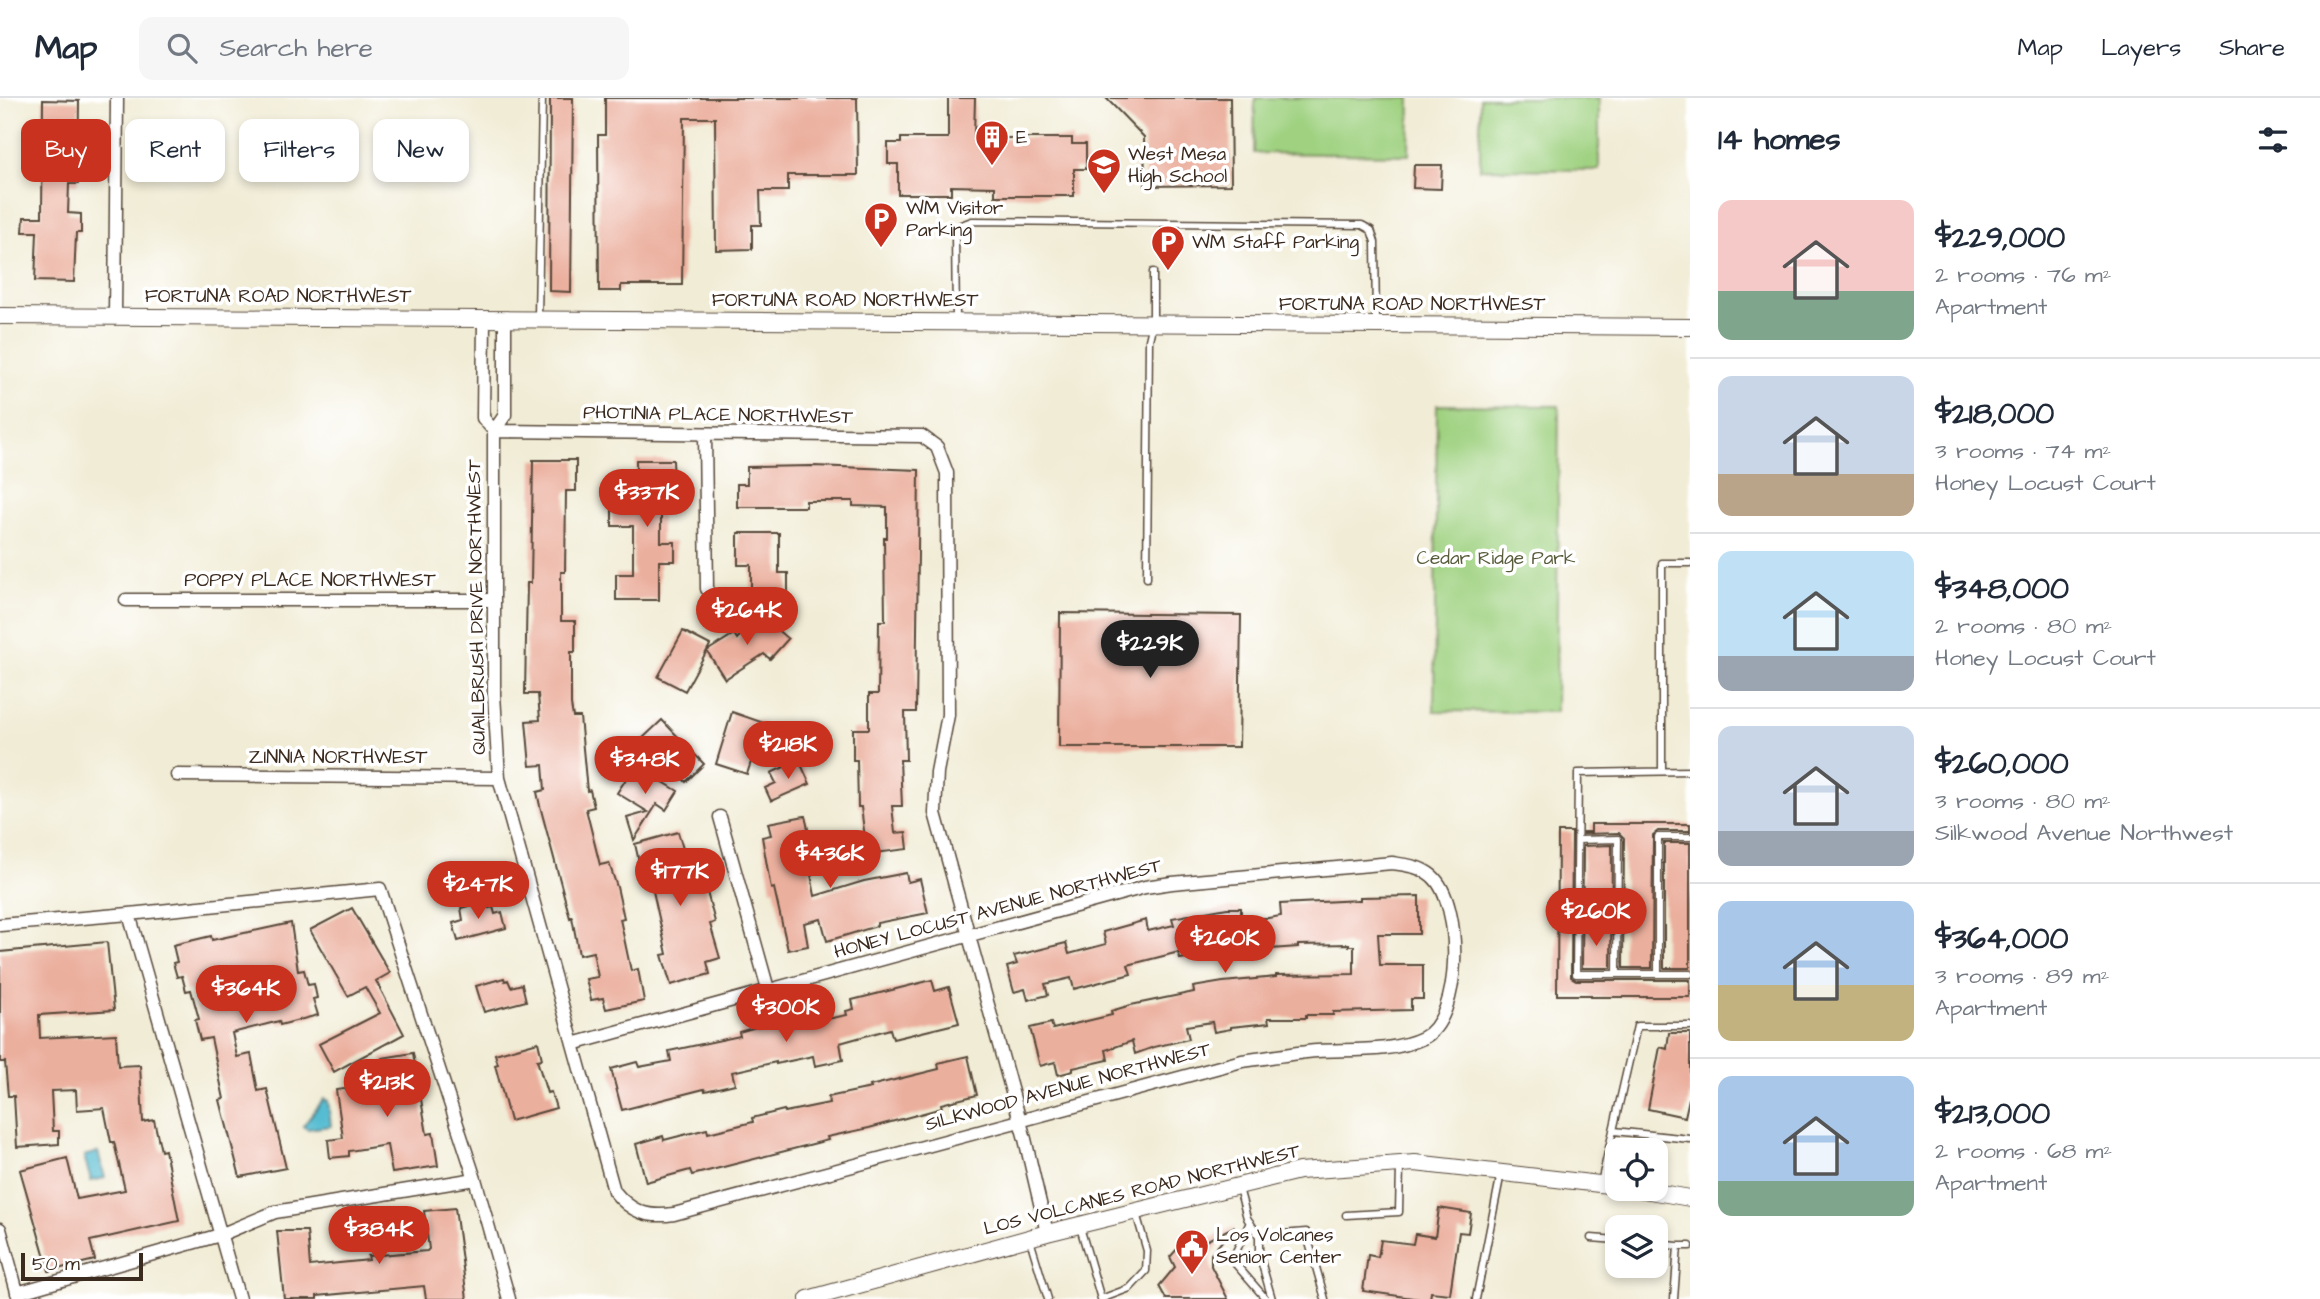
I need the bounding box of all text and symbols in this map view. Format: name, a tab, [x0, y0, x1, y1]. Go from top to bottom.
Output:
search box	[139, 17, 629, 80]
text: Map	[35, 25, 97, 71]
icon: search	[163, 29, 201, 67]
text: Search here	[219, 30, 373, 66]
text: Map	[2018, 31, 2063, 65]
text: Layers	[2101, 31, 2181, 65]
text: Share	[2219, 31, 2285, 65]
building icon: E	[973, 118, 1011, 167]
chip: Buy	[21, 119, 111, 182]
chip: Rent	[125, 119, 225, 182]
chip: Filters	[239, 119, 359, 182]
chip: New	[373, 119, 469, 182]
text: 14 homes	[1718, 119, 1841, 161]
icon: filters	[2254, 121, 2292, 159]
place label: E	[1016, 124, 1027, 151]
place label: West Mesa High School	[1128, 141, 1227, 191]
school or university icon: West Mesa High School	[1085, 146, 1123, 195]
place label: WM Visitor Parking	[906, 195, 1004, 245]
parking icon: WM Visitor Parking	[862, 200, 900, 249]
text: $229,000	[1935, 217, 2065, 259]
parking icon: WM Staff Parking	[1149, 223, 1187, 272]
icon: home	[1774, 228, 1858, 312]
place label: WM Staff Parking	[1192, 229, 1359, 257]
text: 2 rooms · 76 m²	[1935, 259, 2111, 291]
street label: FORTUNA ROAD NORTHWEST	[145, 283, 412, 310]
street label: FORTUNA ROAD NORTHWEST	[712, 287, 979, 314]
street label: FORTUNA ROAD NORTHWEST	[1279, 291, 1546, 318]
text: Apartment	[1935, 291, 2047, 323]
text: $218,000	[1935, 393, 2054, 435]
street label: PHOTINIA PLACE NORTHWEST	[583, 399, 853, 431]
icon: home	[1774, 404, 1858, 488]
text: 3 rooms · 74 m²	[1935, 435, 2111, 467]
street label: QUAILBRUSH DRIVE NORTHWEST	[461, 459, 493, 755]
text: Honey Locust Court	[1935, 467, 2156, 499]
pin: $337K	[598, 470, 696, 529]
text: $337K	[615, 476, 679, 508]
park label: Cedar Ridge Park	[1416, 545, 1576, 573]
street label: POPPY PLACE NORTHWEST	[184, 567, 436, 594]
text: $348,000	[1935, 568, 2069, 610]
icon: home	[1774, 579, 1858, 663]
pin: $264K	[698, 588, 796, 647]
text: $264K	[712, 594, 782, 626]
text: 2 rooms · 80 m²	[1935, 610, 2112, 642]
pin: $229K	[1101, 620, 1199, 680]
text: $229K	[1117, 627, 1183, 659]
text: Honey Locust Court	[1935, 642, 2156, 674]
pin: $218K	[739, 722, 837, 781]
text: $218K	[759, 728, 817, 760]
pin: $348K	[596, 736, 694, 796]
text: $348K	[611, 743, 680, 775]
text: $260,000	[1935, 743, 2069, 785]
street label: ZINNIA NORTHWEST	[249, 744, 428, 771]
icon: home	[1774, 754, 1858, 838]
text: 3 rooms · 80 m²	[1935, 785, 2111, 817]
text: Silkwood Avenue Northwest	[1935, 817, 2233, 849]
pin: $436K	[781, 830, 879, 890]
text: $436K	[796, 837, 864, 869]
pin: $177K	[631, 848, 729, 908]
street label: HONEY LOCUST AVENUE NORTHWEST	[831, 852, 1165, 966]
text: $177K	[651, 855, 709, 887]
pin: $247K	[429, 862, 527, 921]
text: $247K	[443, 868, 513, 900]
pin: $260K	[1547, 888, 1645, 948]
text: $260K	[1562, 895, 1630, 927]
pin: $260K	[1176, 916, 1274, 975]
text: $364,000	[1935, 918, 2068, 960]
text: $260K	[1191, 922, 1259, 954]
icon: home	[1774, 929, 1858, 1013]
text: 3 rooms · 89 m²	[1935, 960, 2109, 992]
pin: $364K	[197, 965, 295, 1025]
text: $364K	[212, 972, 280, 1004]
pin: $300K	[737, 984, 835, 1044]
text: $300K	[752, 991, 820, 1023]
text: Apartment	[1935, 992, 2047, 1024]
street label: SILKWOOD AVENUE NORTHWEST	[922, 1036, 1214, 1138]
pin: $213K	[338, 1060, 436, 1119]
text: $213K	[360, 1066, 414, 1098]
text: $213,000	[1935, 1093, 2050, 1135]
icon: home	[1774, 1104, 1858, 1188]
text: 2 rooms · 68 m²	[1935, 1135, 2112, 1167]
street label: LOS VOLCANES ROAD NORTHWEST	[981, 1138, 1303, 1242]
map controls	[1605, 1138, 1668, 1278]
button: locate	[1605, 1138, 1668, 1201]
text: Apartment	[1935, 1167, 2047, 1199]
pin: $384K	[330, 1206, 428, 1266]
text: $384K	[345, 1213, 414, 1245]
button: layers	[1605, 1215, 1668, 1278]
place label: Los Volcanes Senior Center	[1216, 1222, 1342, 1271]
public building icon: Los Volcanes Senior Center	[1173, 1227, 1211, 1276]
scale bar	[21, 1250, 144, 1282]
text: 50 m	[32, 1251, 80, 1278]

